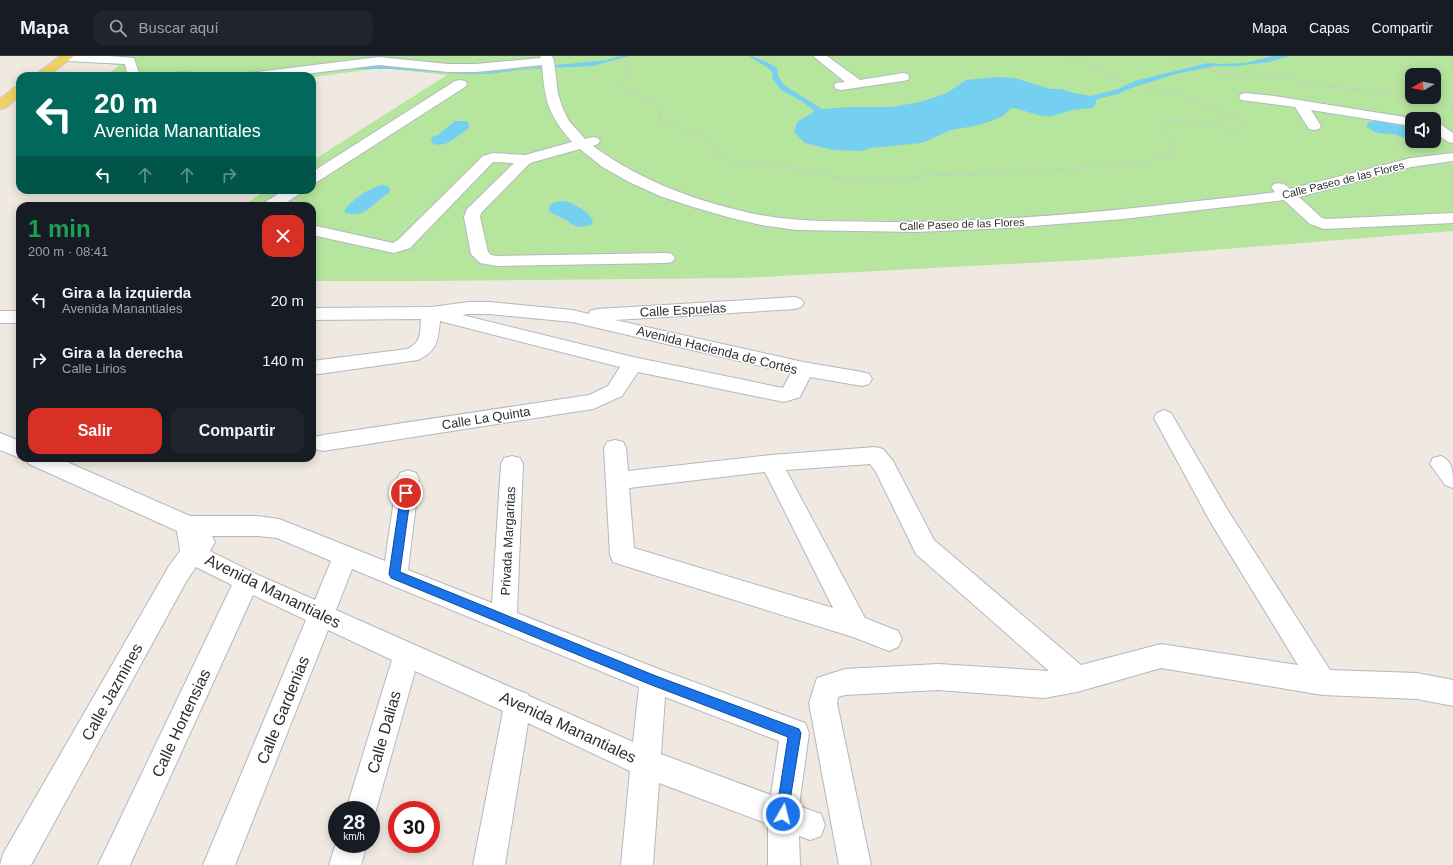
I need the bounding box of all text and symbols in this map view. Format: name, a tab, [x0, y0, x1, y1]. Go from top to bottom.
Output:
search box	[93, 10, 373, 46]
text: Mapa	[20, 17, 69, 38]
icon: search	[107, 17, 129, 39]
text: Buscar aquí	[139, 19, 219, 36]
text: Mapa	[1252, 20, 1287, 36]
text: Capas	[1309, 20, 1350, 36]
text: Compartir	[1372, 20, 1433, 36]
north arrow	[1405, 68, 1441, 104]
map controls	[1405, 68, 1441, 148]
icon: left	[28, 88, 80, 140]
text: 20 m	[94, 88, 158, 119]
button: sound	[1405, 112, 1441, 148]
text: Avenida Manantiales	[94, 121, 261, 141]
street label: Calle Paseo de las Flores	[1281, 159, 1406, 201]
icon: left	[92, 164, 114, 186]
icon: ahead	[134, 164, 156, 186]
icon: ahead	[176, 164, 198, 186]
icon: right	[218, 164, 240, 186]
text: 1 min	[28, 215, 91, 242]
button: close	[262, 215, 304, 257]
street label: Calle Paseo de las Flores	[899, 216, 1025, 232]
text: 200 m · 08:41	[28, 244, 108, 259]
text: Gira a la izquierda	[62, 284, 191, 301]
icon: left	[28, 289, 50, 311]
text: 20 m	[271, 292, 304, 309]
street label: Calle Espuelas	[639, 300, 727, 320]
text: Avenida Manantiales	[62, 301, 182, 316]
street label: Avenida Hacienda de Cortés	[635, 323, 799, 377]
text: Gira a la derecha	[62, 344, 183, 361]
icon: right	[28, 349, 50, 371]
text: 140 m	[262, 352, 304, 369]
text: Calle Lirios	[62, 361, 126, 376]
street label: Calle La Quinta	[441, 403, 532, 432]
button: Salir	[28, 408, 162, 454]
button: Compartir	[170, 408, 304, 454]
pin	[389, 476, 423, 510]
icon: arrive	[395, 482, 417, 504]
street label: Privada Margaritas	[498, 486, 518, 596]
street label: Avenida Manantiales	[203, 551, 343, 631]
street label: Calle Jazmines	[78, 640, 146, 744]
street label: Calle Gardenias	[254, 654, 312, 766]
street label: Calle Hortensias	[148, 666, 214, 780]
street label: Avenida Manantiales	[497, 688, 639, 766]
street label: Calle Dalias	[364, 689, 404, 775]
position arrow	[762, 793, 804, 835]
speed limit sign: 30	[388, 801, 440, 853]
text: 28	[343, 811, 365, 833]
text: km/h	[343, 831, 365, 842]

